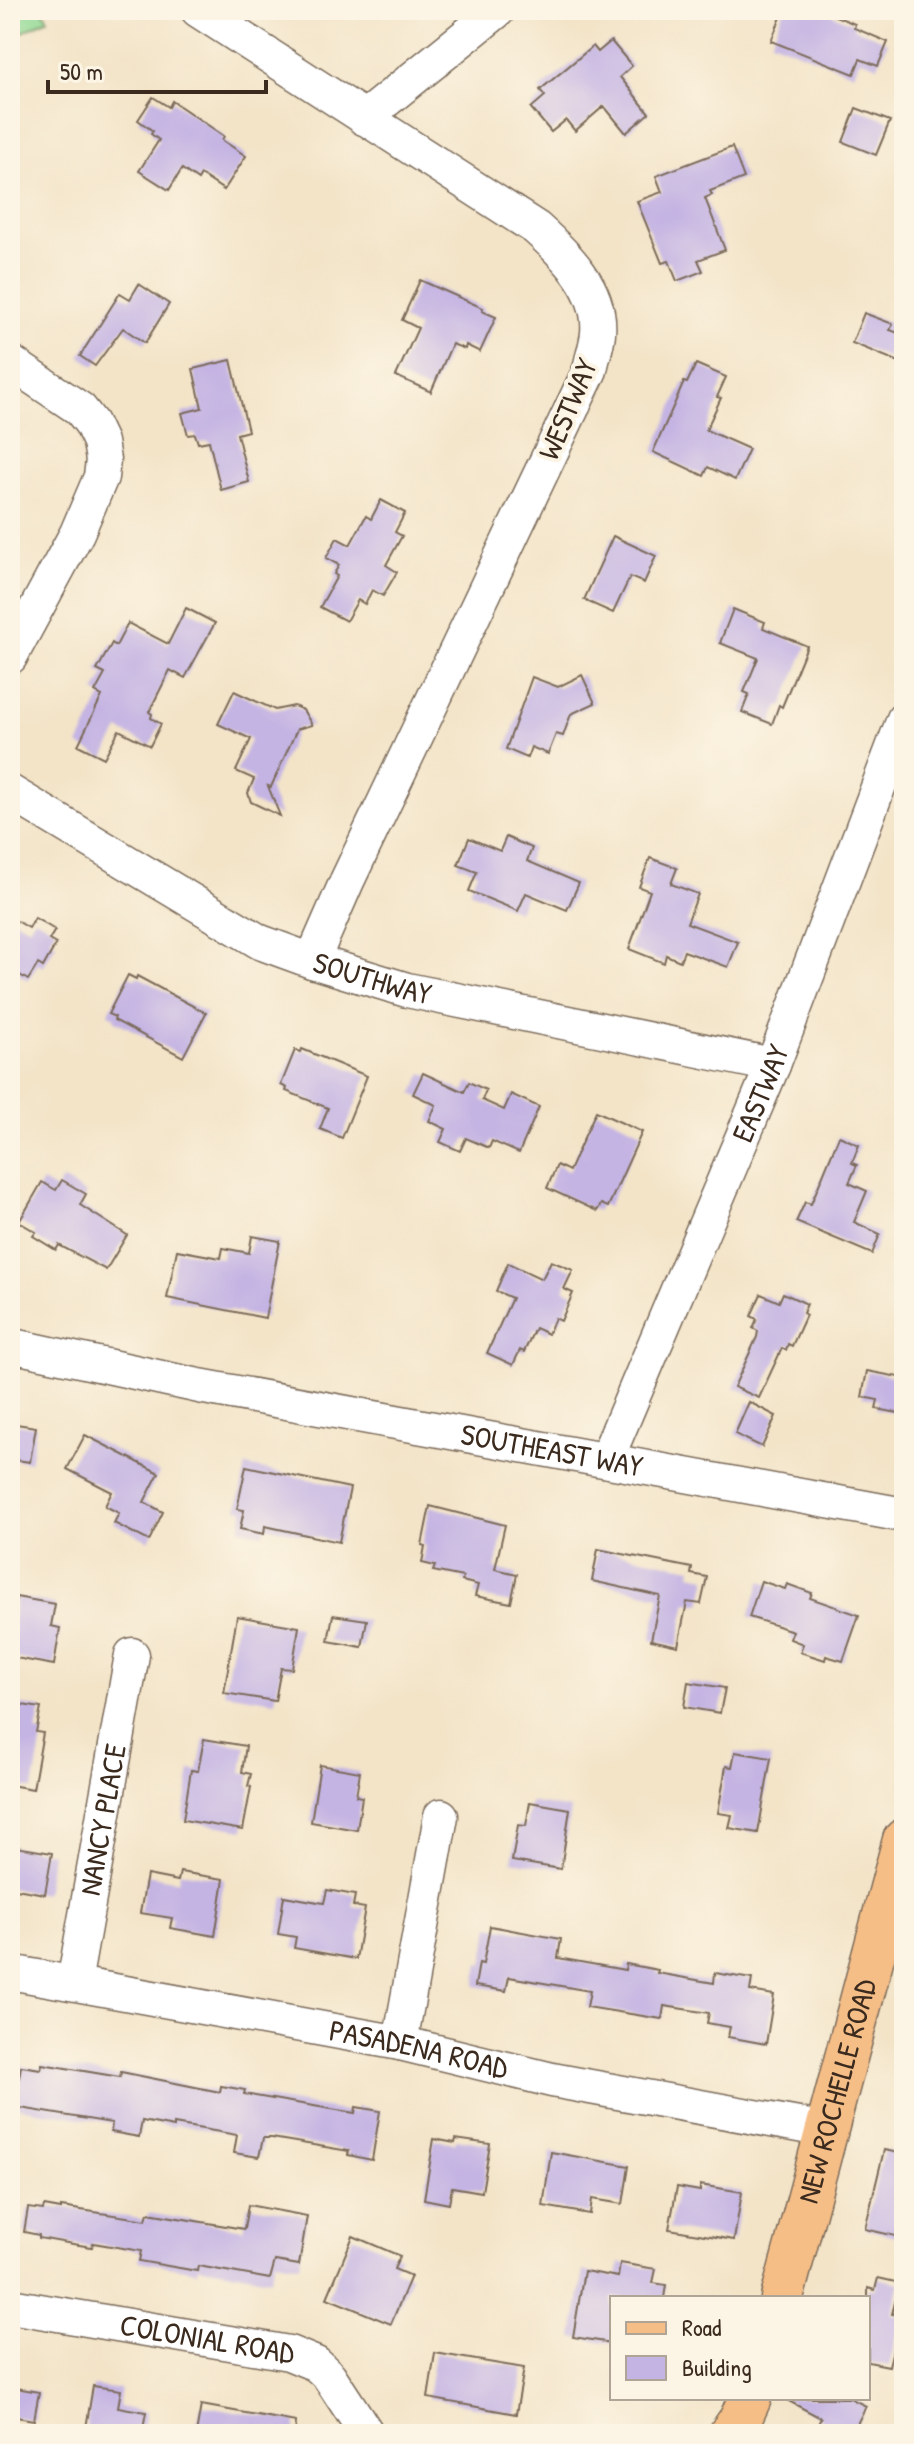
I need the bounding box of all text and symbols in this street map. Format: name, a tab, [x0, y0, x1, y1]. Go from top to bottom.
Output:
scale bar	[48, 44, 266, 94]
text: 50 m	[60, 55, 103, 87]
street label: WESTWAY	[528, 352, 606, 465]
street label: SOUTHWAY	[309, 942, 435, 1014]
street label: EASTWAY	[722, 1039, 798, 1148]
street label: SOUTHEAST WAY	[458, 1413, 646, 1486]
street label: NANCY PLACE	[69, 1740, 135, 1898]
street label: NEW ROCHELLE ROAD	[787, 1974, 885, 2207]
street label: PASADENA ROAD	[326, 2010, 513, 2088]
legend	[610, 2296, 870, 2400]
street label: COLONIAL ROAD	[117, 2304, 298, 2373]
text: Road	[682, 2311, 721, 2343]
text: Building	[682, 2351, 752, 2383]

